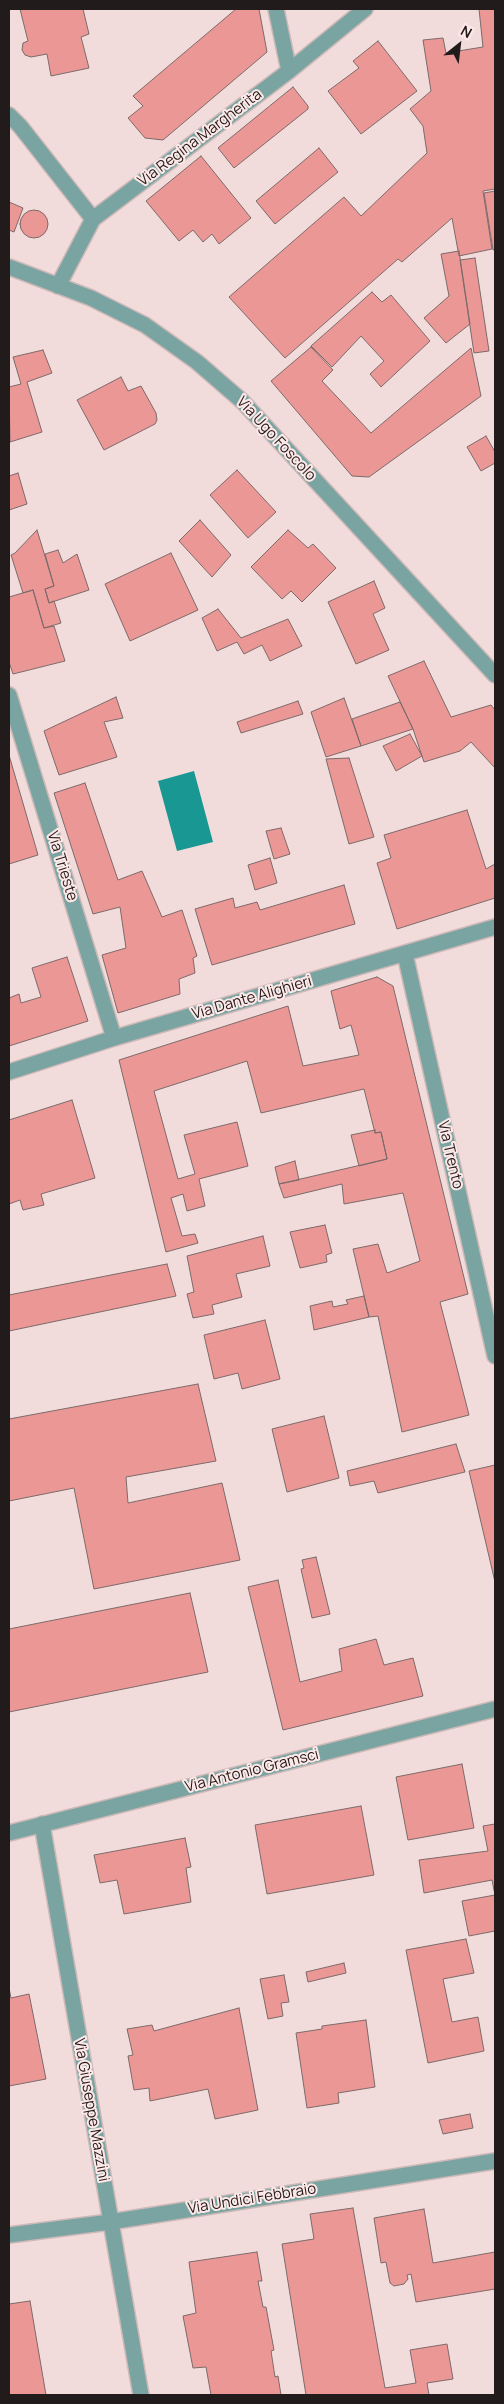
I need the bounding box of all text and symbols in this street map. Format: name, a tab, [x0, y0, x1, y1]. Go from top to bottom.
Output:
north arrow	[434, 20, 484, 70]
text: N	[458, 21, 476, 42]
street label: Via Regina Margherita	[135, 86, 265, 190]
street label: Via Ugo Foscolo	[233, 393, 319, 485]
street label: Via Trieste	[43, 829, 81, 903]
street label: Via Dante Alighieri	[190, 972, 314, 1024]
street label: Via Trento	[433, 1119, 467, 1191]
street label: Via Antonio Gramsci	[183, 1746, 321, 1796]
street label: Via Giuseppe Mazzini	[70, 2037, 112, 2183]
street label: Via Undici Febbraio	[187, 2180, 317, 2218]

